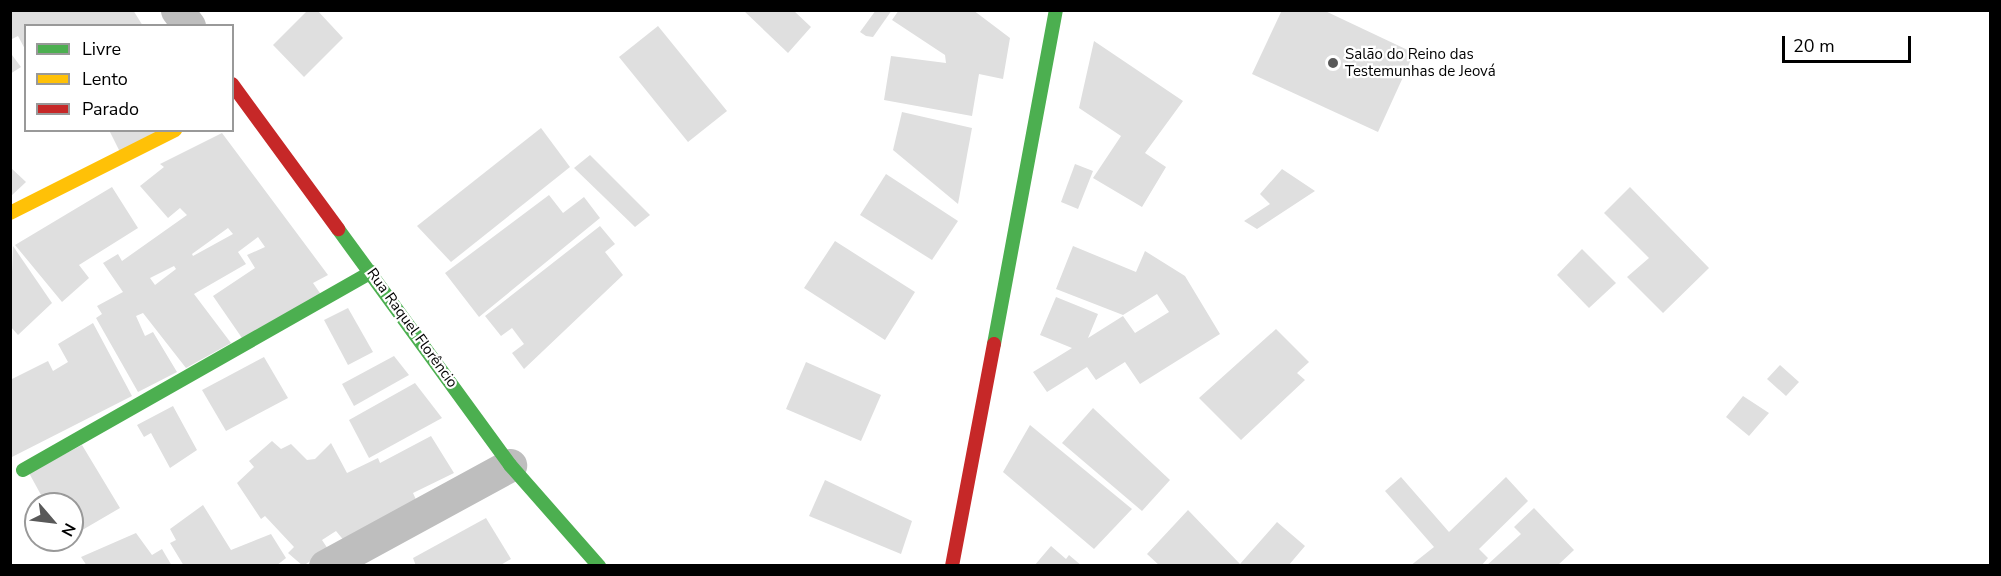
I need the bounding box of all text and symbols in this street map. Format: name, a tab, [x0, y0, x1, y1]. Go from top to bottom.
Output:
legend	[24, 24, 234, 132]
scale bar	[1785, 24, 1914, 62]
text: 20 m	[1793, 34, 1835, 58]
text: Livre	[82, 37, 121, 61]
place label: Salão do Reino das Testemunhas de Jeová	[1345, 45, 1496, 80]
marker: Salão do Reino das Testemunhas de Jeová	[1326, 56, 1340, 70]
text: Lento	[82, 67, 128, 91]
text: Parado	[82, 97, 139, 121]
street label: Rua Raquel Florêncio	[363, 265, 461, 391]
north arrow	[24, 492, 84, 552]
text: N	[56, 519, 81, 540]

